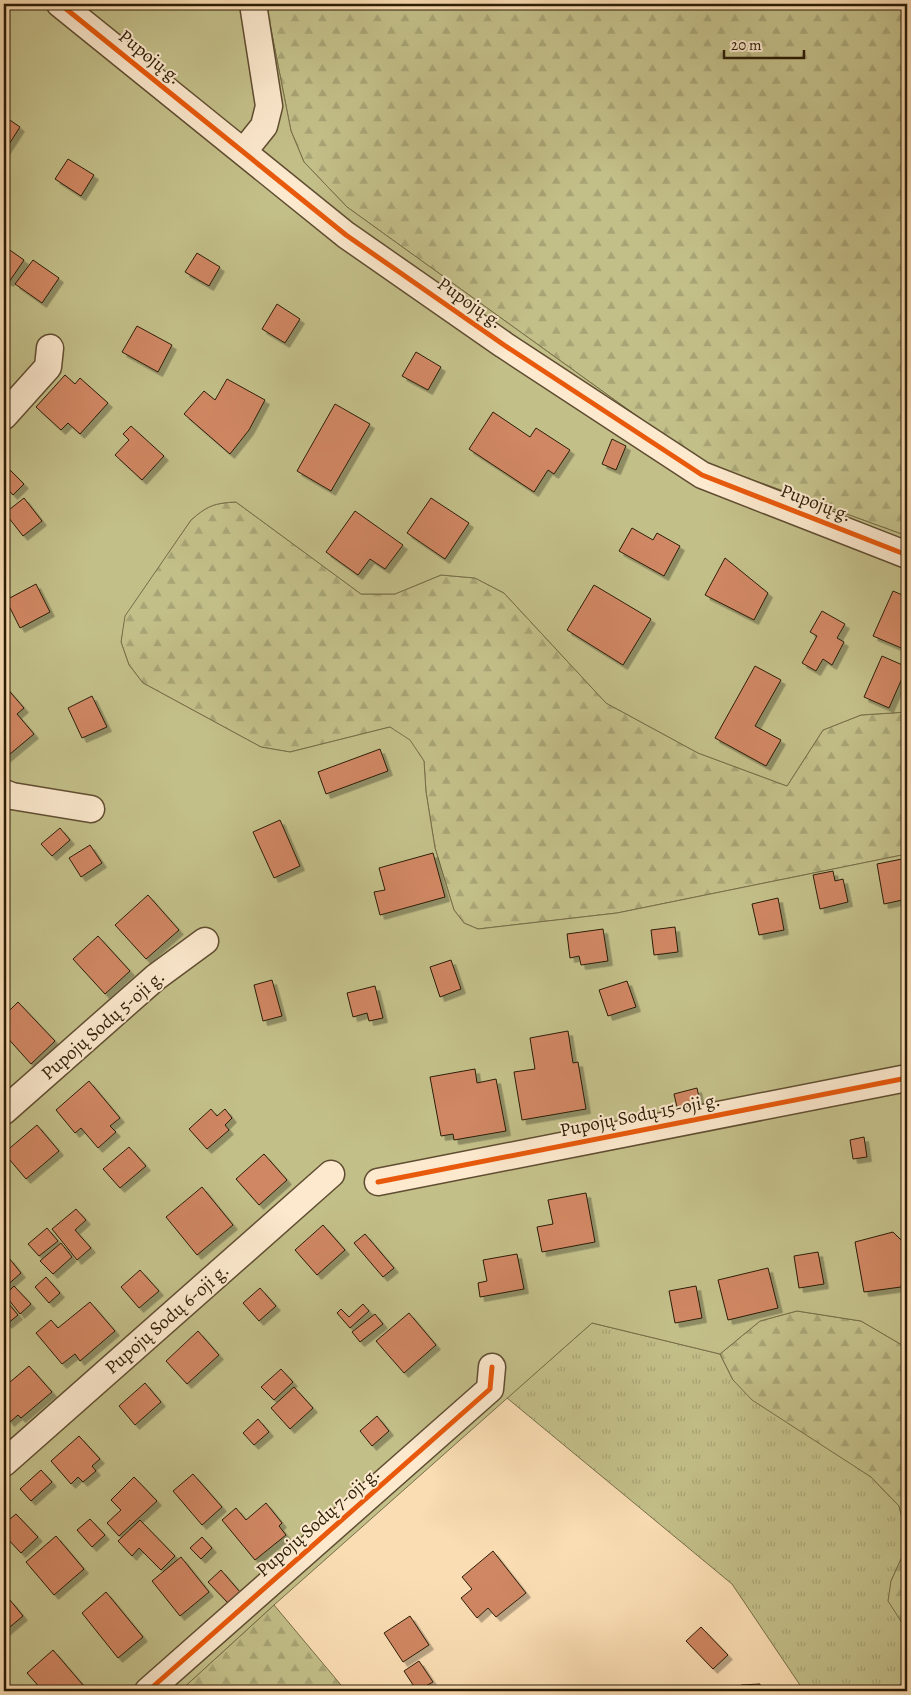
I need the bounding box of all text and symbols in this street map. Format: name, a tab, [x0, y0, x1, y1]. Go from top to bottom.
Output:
street label: Pupojų g.	[113, 23, 187, 91]
scale bar	[724, 28, 804, 60]
text: 20 m	[731, 35, 762, 55]
street label: Pupojų g.	[432, 271, 508, 335]
street label: Pupojų g.	[777, 478, 855, 528]
street label: Pupojų Sodų 5-oji g.	[35, 964, 171, 1086]
street label: Pupojų Sodų 15-oji g.	[558, 1087, 722, 1143]
street label: Pupojų Sodų 6-oji g.	[99, 1258, 235, 1380]
street label: Pupojų Sodų 7-oji g.	[250, 1461, 386, 1583]

